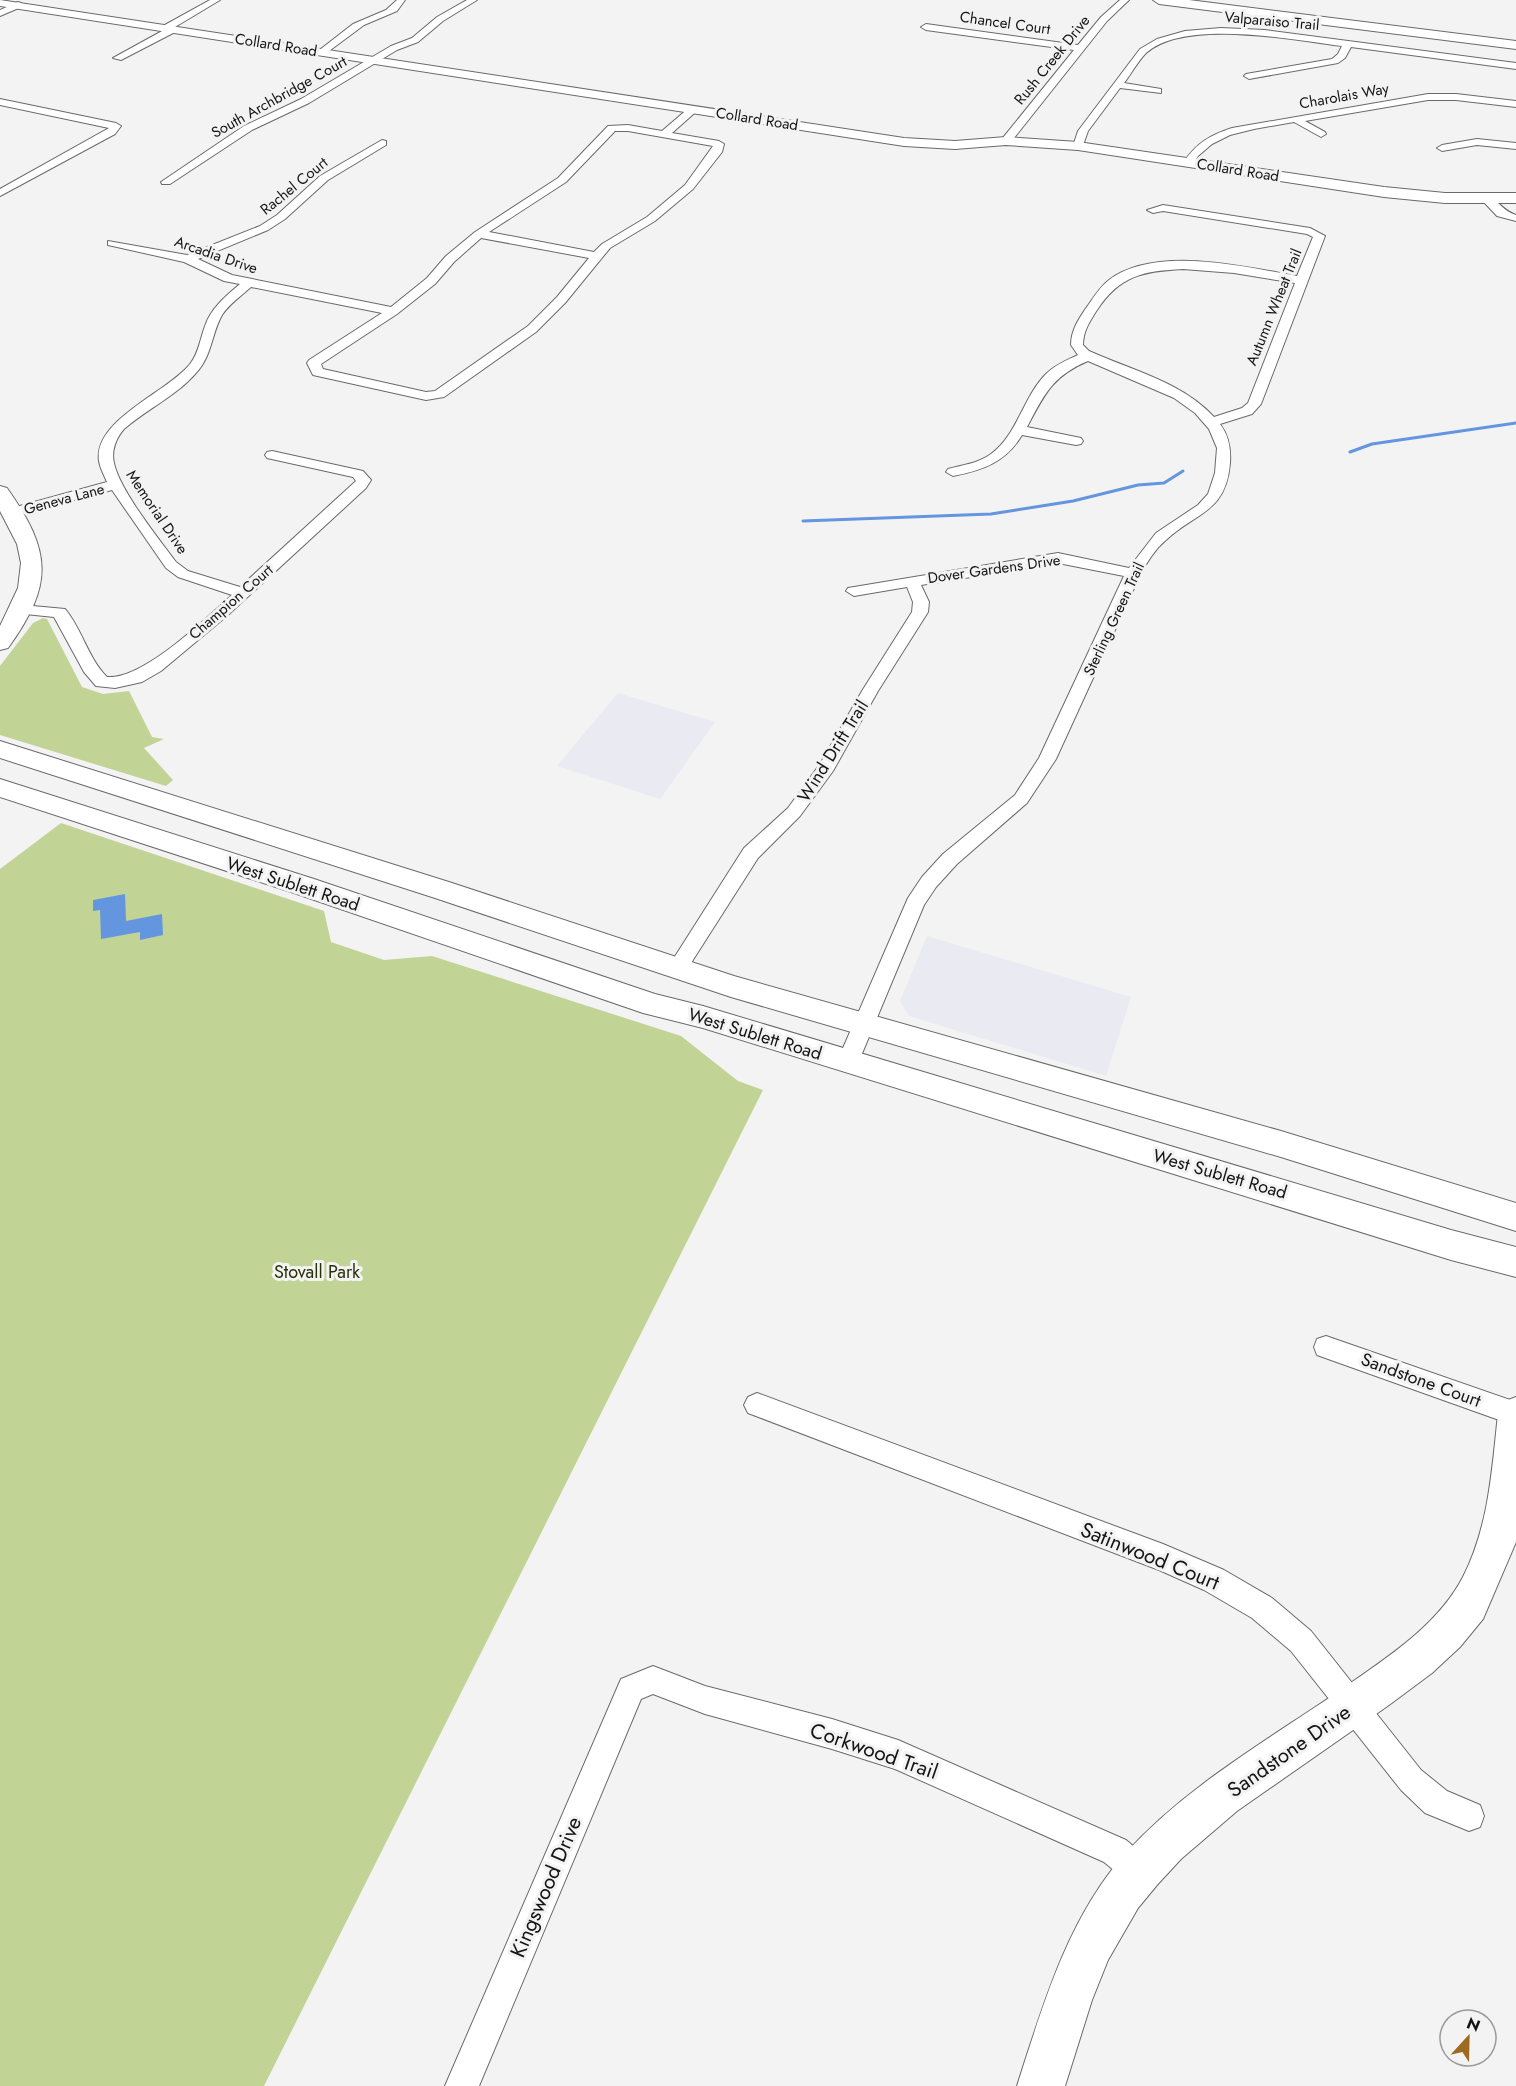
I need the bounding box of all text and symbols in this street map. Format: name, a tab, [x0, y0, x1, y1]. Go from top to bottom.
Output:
street label: Chancel Court	[958, 6, 1052, 40]
street label: Valparaiso Trail	[1224, 6, 1320, 36]
street label: Rush Creek Drive	[1009, 10, 1095, 110]
street label: Collard Road	[233, 28, 319, 62]
street label: South Archbridge Court	[207, 50, 351, 144]
street label: Charolais Way	[1297, 77, 1391, 115]
street label: Collard Road	[714, 102, 800, 136]
street label: Rachel Court	[255, 152, 333, 220]
street label: Collard Road	[1195, 153, 1281, 187]
street label: Arcadia Drive	[171, 230, 261, 280]
street label: Autumn Wheat Trail	[1241, 245, 1307, 369]
street label: Memorial Drive	[121, 466, 193, 559]
street label: Geneva Lane	[21, 478, 107, 520]
street label: Dover Gardens Drive	[926, 549, 1062, 589]
street label: Champion Court	[184, 559, 278, 645]
street label: Sterling Green Trail	[1078, 559, 1150, 679]
street label: Wind Drift Trail	[791, 695, 875, 807]
street label: West Sublett Road	[223, 850, 363, 918]
street label: West Sublett Road	[685, 1001, 825, 1067]
street label: West Sublett Road	[1150, 1142, 1290, 1206]
park label: Stovall Park	[274, 1259, 360, 1285]
street label: Sandstone Court	[1357, 1346, 1485, 1414]
street label: Satinwood Court	[1076, 1514, 1224, 1598]
street label: Sandstone Drive	[1221, 1697, 1357, 1805]
street label: Corkwood Trail	[806, 1715, 942, 1787]
street label: Kingswood Drive	[503, 1812, 589, 1962]
north arrow	[1438, 2008, 1498, 2068]
text: N	[1463, 2012, 1484, 2038]

